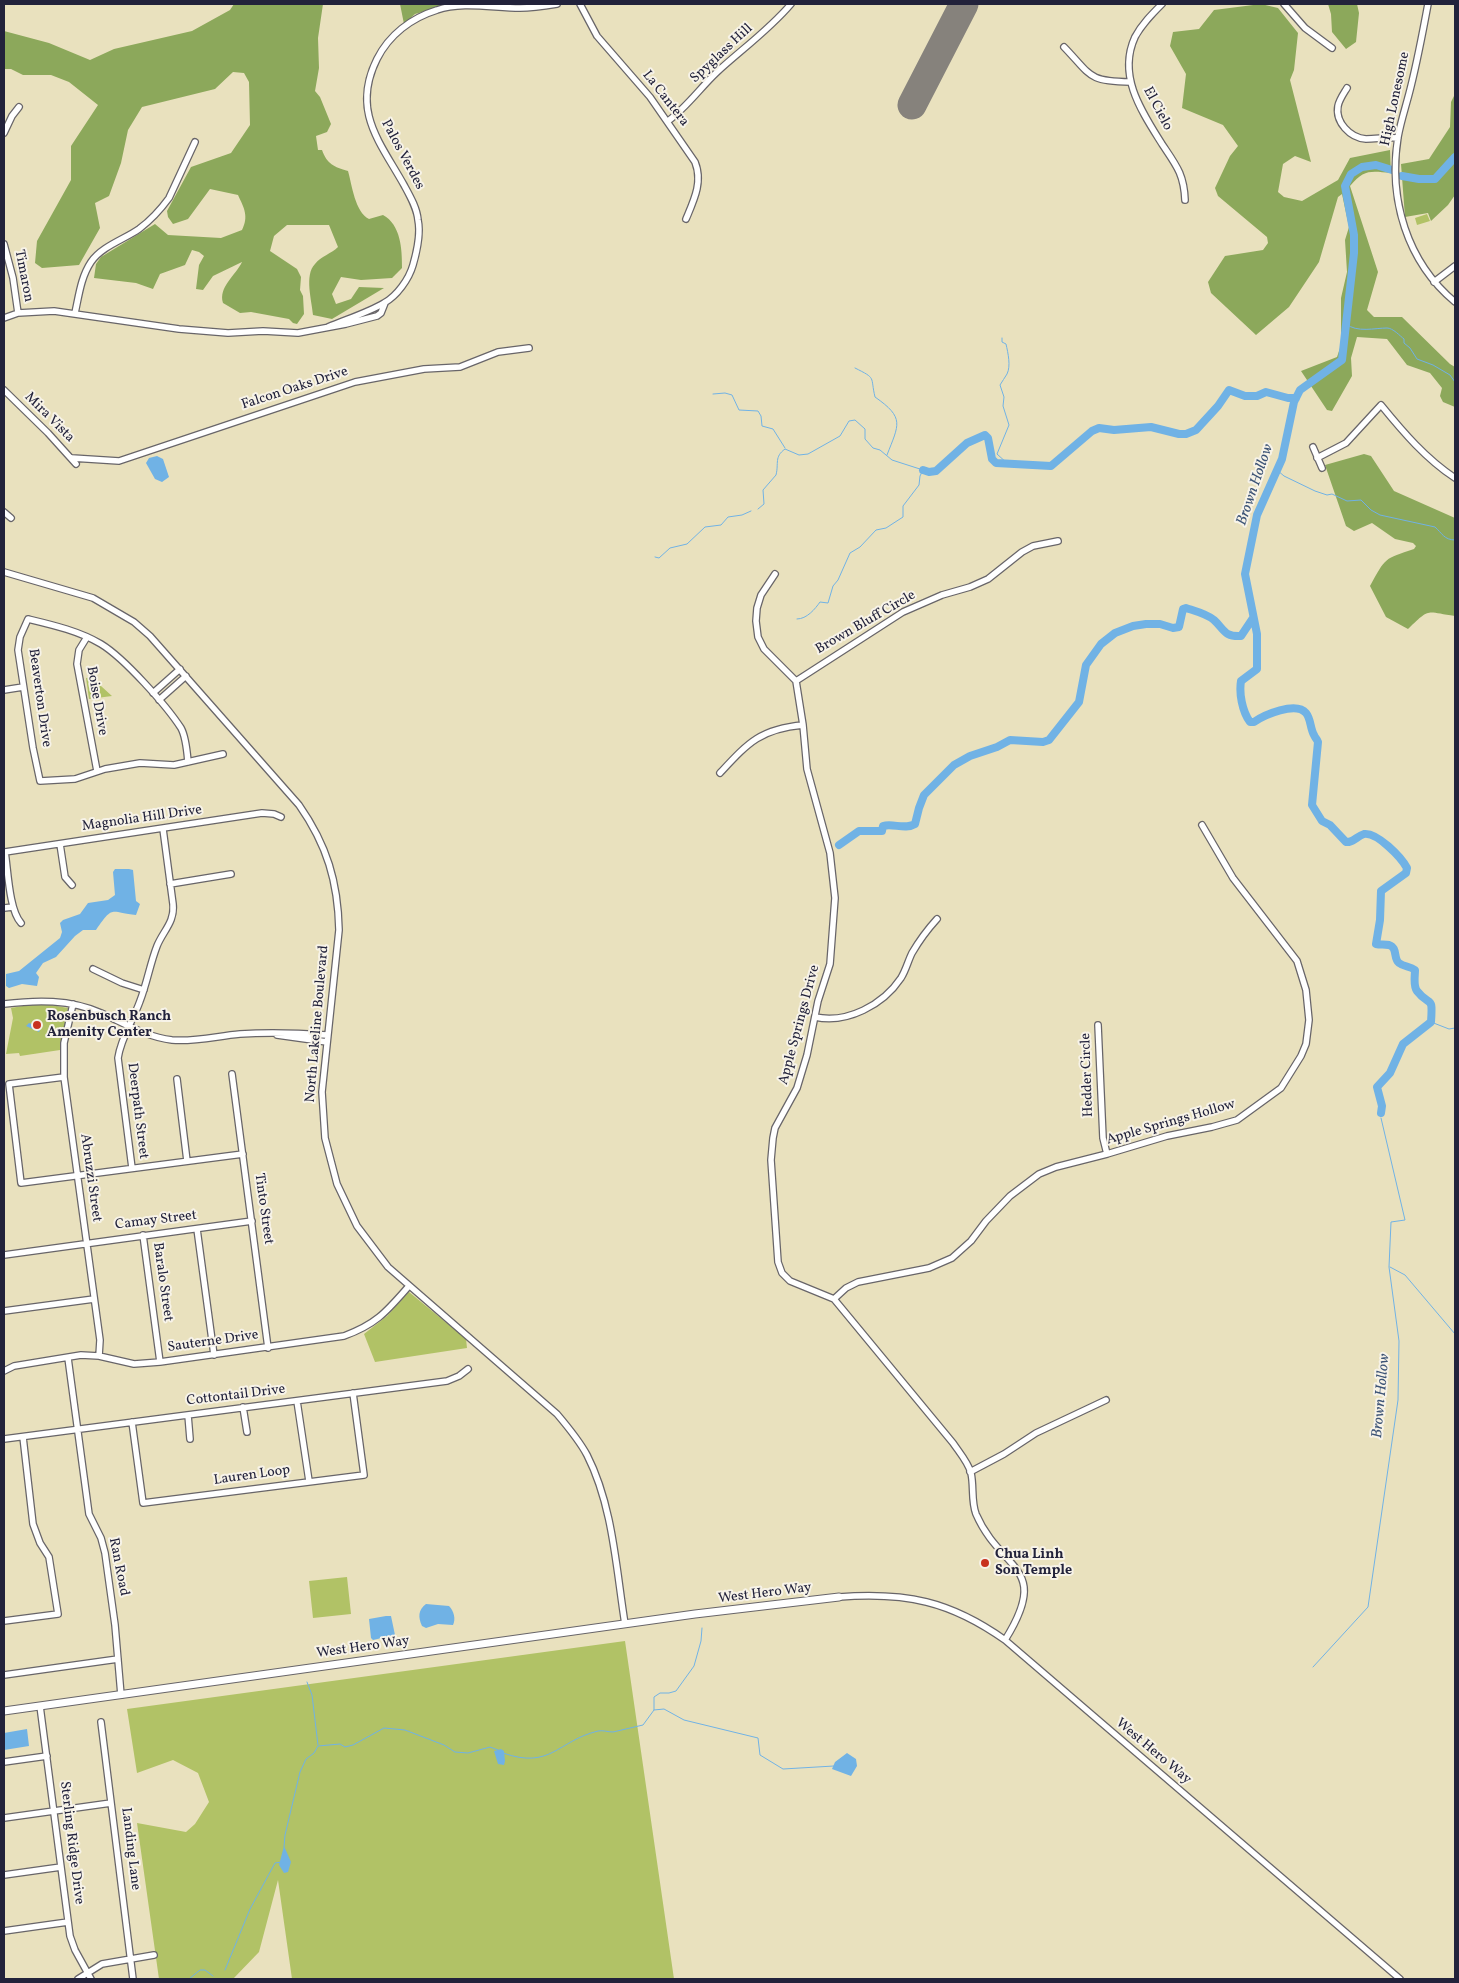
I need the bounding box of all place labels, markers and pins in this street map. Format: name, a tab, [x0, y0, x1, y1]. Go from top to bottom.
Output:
place label: Rosenbusch Ranch Amenity Center	[47, 1009, 171, 1042]
marker: Rosenbusch Ranch Amenity Center	[31, 1019, 43, 1031]
place label: Chua Linh Son Temple	[995, 1547, 1072, 1580]
marker: Chua Linh Son Temple	[979, 1557, 991, 1569]

